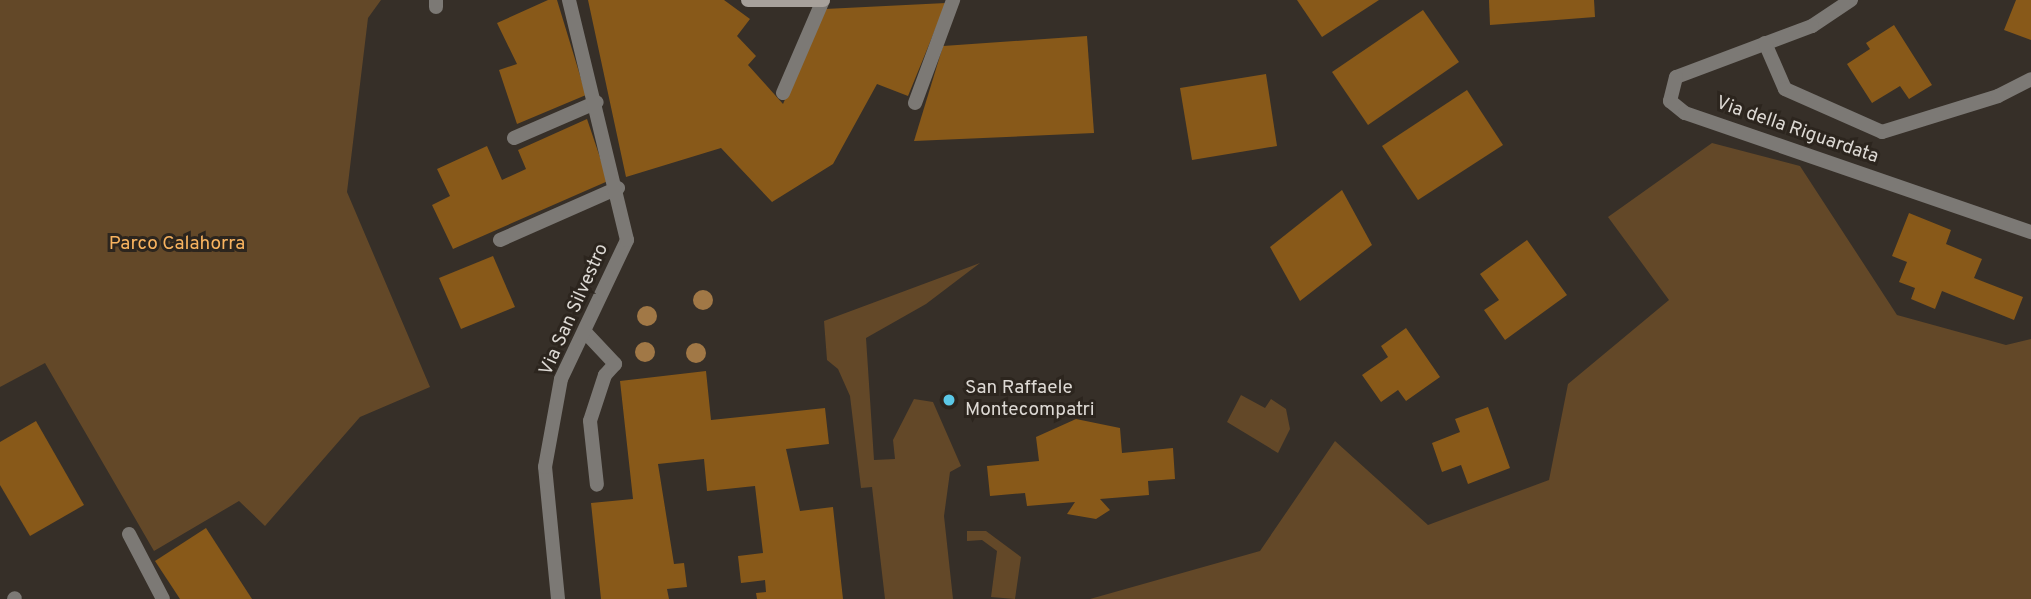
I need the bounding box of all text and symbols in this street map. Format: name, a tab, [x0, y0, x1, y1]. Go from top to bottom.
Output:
street label: Via della Riguardata	[1713, 92, 1881, 170]
park label: Parco Calahorra	[109, 234, 245, 256]
street label: Via San Silvestro	[536, 241, 614, 379]
place label: San Raffaele Montecompatri	[965, 378, 1095, 422]
marker: San Raffaele Montecompatri	[939, 390, 959, 410]

